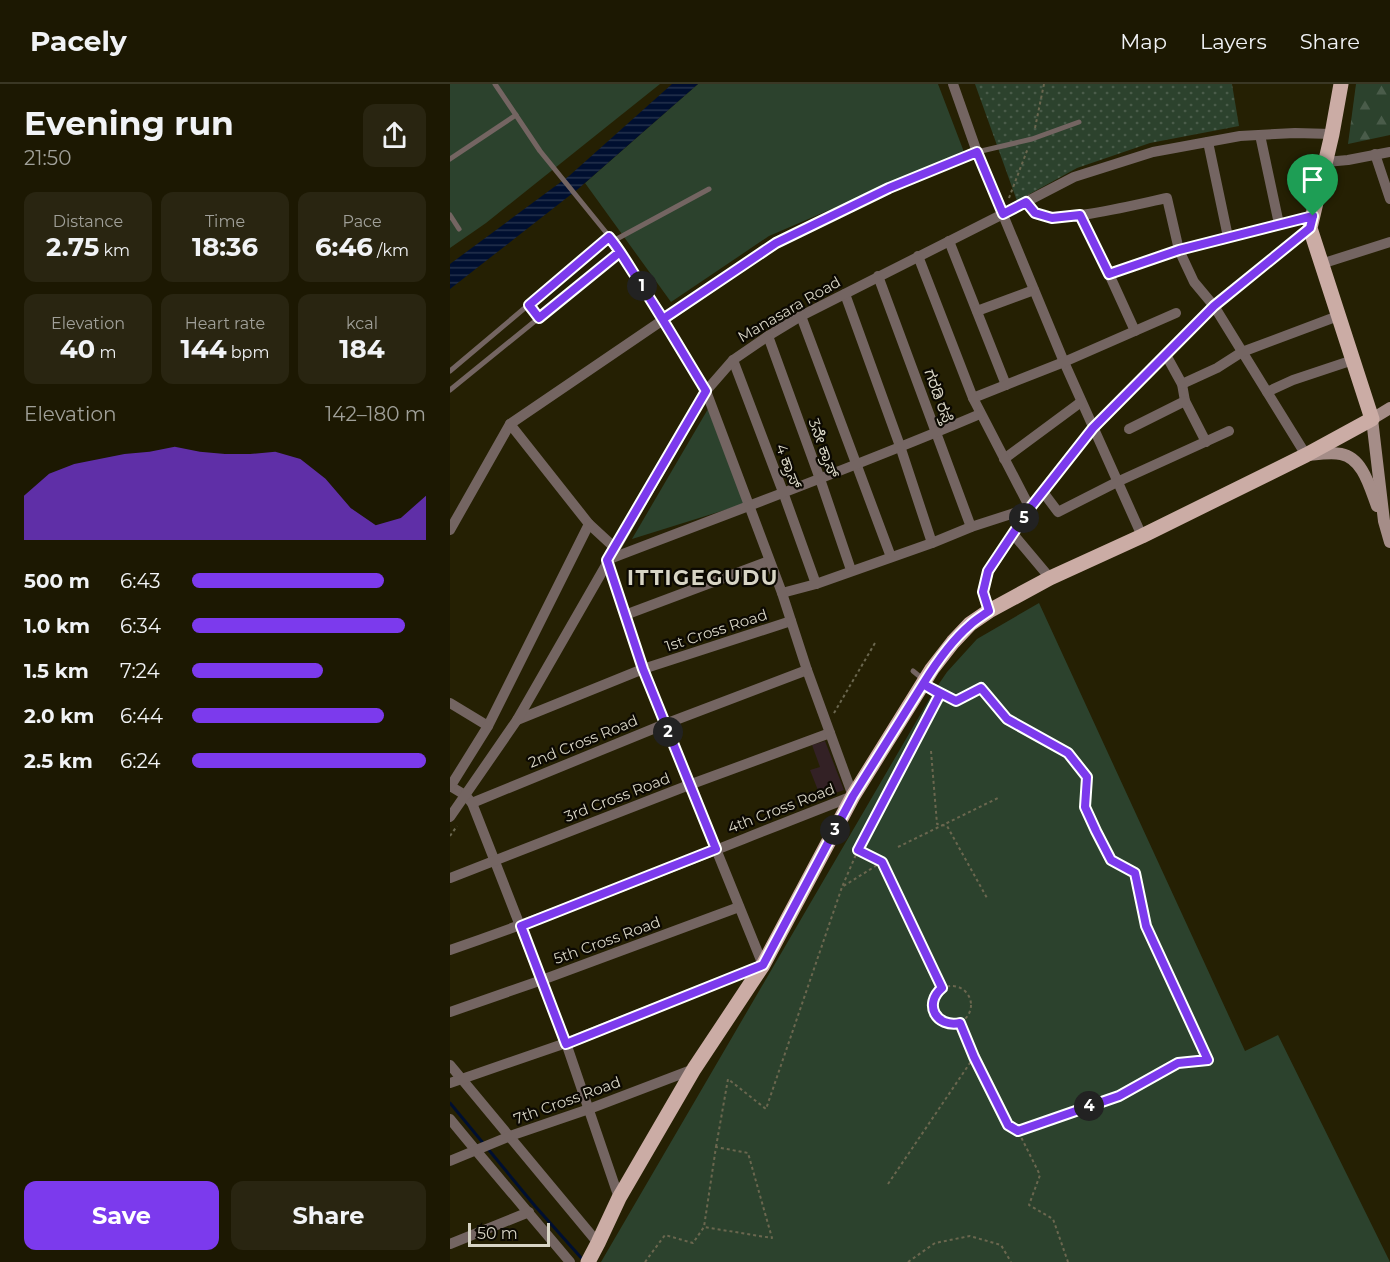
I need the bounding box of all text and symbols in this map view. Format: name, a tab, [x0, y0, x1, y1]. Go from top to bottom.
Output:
text: Pacely	[30, 24, 127, 58]
text: Map	[1120, 29, 1167, 54]
text: Layers	[1200, 29, 1267, 54]
text: Share	[1300, 29, 1360, 54]
text: Evening run	[24, 103, 234, 143]
button: share	[363, 104, 426, 167]
text: 21:50	[24, 146, 71, 170]
pin	[1287, 154, 1338, 216]
icon: arrive	[1296, 163, 1329, 196]
text: Distance	[53, 212, 123, 231]
text: Time	[205, 212, 245, 231]
text: Pace	[342, 212, 382, 231]
text: 2.75	[46, 231, 99, 263]
text: 18:36	[192, 231, 258, 263]
text: 6:46	[315, 231, 373, 263]
text: km	[99, 241, 130, 260]
text: /km	[373, 241, 409, 260]
pin: 1	[627, 271, 657, 301]
street label: Manasara Road	[734, 272, 844, 346]
text: 1	[639, 276, 645, 295]
text: Elevation	[51, 314, 125, 333]
text: Heart rate	[185, 314, 265, 333]
text: kcal	[346, 314, 378, 333]
text: 40	[60, 333, 95, 365]
text: 144	[181, 333, 227, 365]
text: 184	[339, 333, 385, 365]
text: m	[95, 343, 116, 362]
text: bpm	[227, 343, 269, 362]
street label: ಗರಡಿ ರಸ್ತೆ	[920, 366, 958, 427]
text: Elevation	[24, 402, 116, 426]
text: 142–180 m	[325, 402, 426, 426]
street label: 3ನೆೇ ಕ್ರಾಸ್	[804, 416, 844, 481]
street label: 4 ಕ್ರಾಸ್	[771, 441, 806, 492]
pin: 5	[1009, 503, 1039, 533]
text: 5	[1019, 508, 1029, 527]
district label: ITTIGEGUDU	[627, 565, 779, 590]
text: 500 m	[24, 569, 90, 593]
text: 6:43	[120, 569, 161, 593]
street label: 1st Cross Road	[662, 605, 770, 655]
text: 1.0 km	[24, 614, 90, 638]
text: 6:34	[120, 614, 161, 638]
text: 1.5 km	[24, 659, 89, 683]
text: 7:24	[120, 659, 160, 683]
text: 2.0 km	[24, 704, 94, 728]
text: 6:44	[120, 704, 163, 728]
street label: 2nd Cross Road	[525, 710, 641, 772]
pin: 2	[653, 717, 683, 747]
text: 2	[663, 722, 673, 741]
text: 2.5 km	[24, 749, 93, 773]
text: 6:24	[120, 749, 161, 773]
street label: 3rd Cross Road	[561, 768, 673, 826]
street label: 4th Cross Road	[725, 779, 837, 837]
pin: 3	[820, 815, 850, 845]
text: 3	[830, 820, 840, 839]
street label: 5th Cross Road	[551, 912, 663, 968]
street label: 7th Cross Road	[511, 1072, 623, 1128]
pin: 4	[1074, 1091, 1104, 1121]
text: 4	[1083, 1096, 1095, 1115]
button: Save	[24, 1181, 219, 1250]
button: Share	[231, 1181, 426, 1250]
scale bar	[468, 1220, 550, 1248]
text: 50 m	[477, 1224, 518, 1243]

